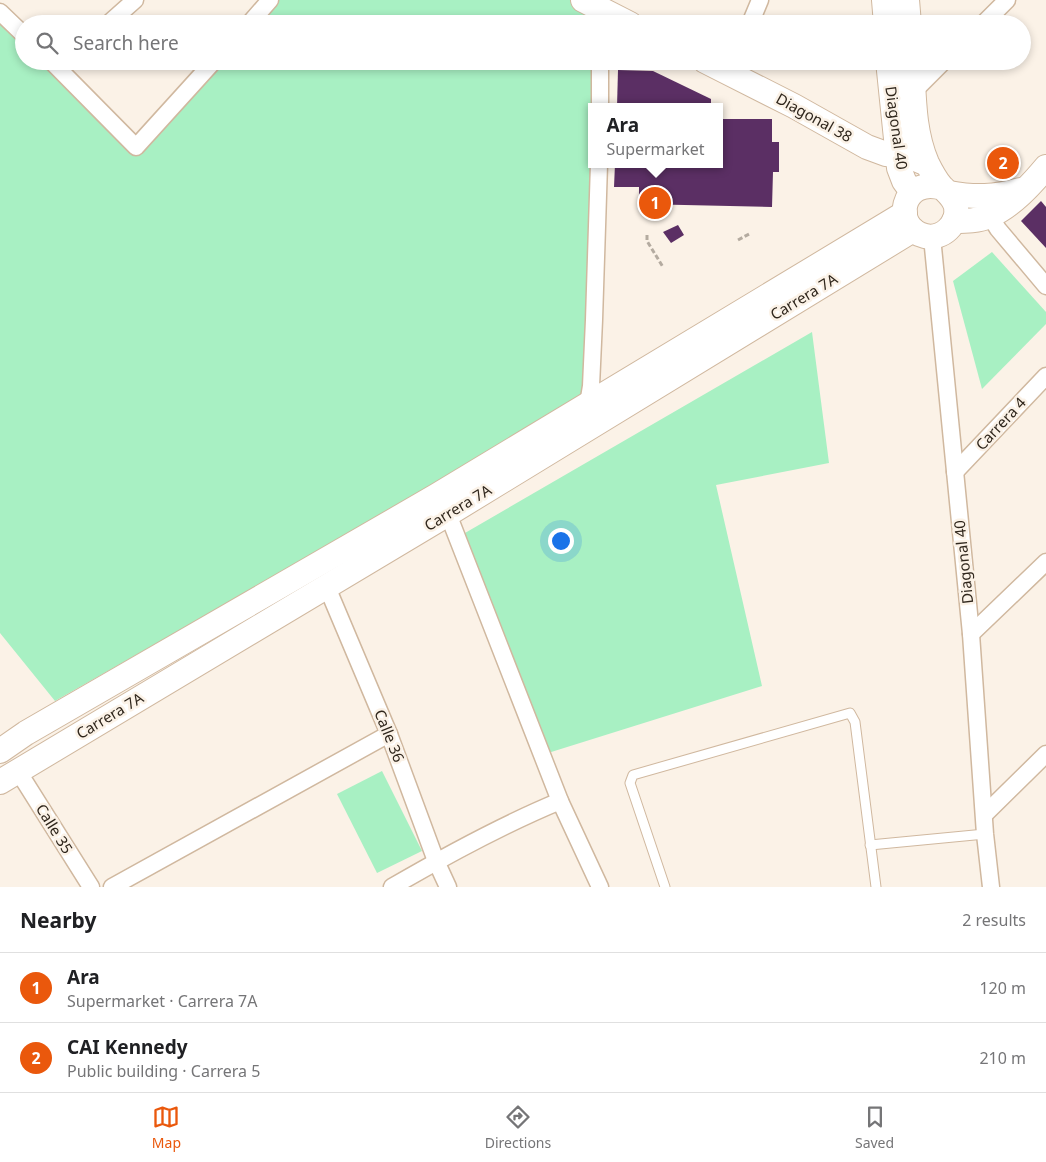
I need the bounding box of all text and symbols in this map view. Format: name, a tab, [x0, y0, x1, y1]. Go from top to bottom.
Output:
search box	[15, 15, 1031, 70]
icon: search	[33, 29, 61, 57]
text: Search here	[73, 30, 179, 56]
street label: Diagonal 40	[881, 85, 913, 171]
street label: Diagonal 38	[773, 88, 856, 146]
popup	[588, 103, 723, 168]
text: Ara	[606, 112, 639, 138]
text: Supermarket	[606, 138, 705, 160]
pin: 2	[987, 144, 1019, 182]
pin: 1	[639, 184, 671, 222]
street label: Carrera 7A	[766, 268, 841, 324]
street label: Carrera 4	[971, 392, 1030, 454]
street label: Carrera 7A	[420, 479, 495, 535]
street label: Diagonal 40	[949, 519, 977, 605]
your location	[548, 528, 574, 554]
street label: Carrera 7A	[72, 687, 147, 743]
street label: Calle 36	[370, 706, 410, 765]
street label: Calle 35	[32, 800, 78, 857]
text: Nearby	[20, 906, 96, 934]
text: 2 results	[962, 909, 1026, 931]
text: Ara	[67, 964, 100, 990]
text: 1	[31, 977, 41, 999]
text: 120 m	[979, 977, 1026, 999]
text: Supermarket · Carrera 7A	[67, 990, 257, 1012]
text: CAI Kennedy	[67, 1034, 188, 1060]
text: 2	[31, 1047, 41, 1069]
text: 210 m	[979, 1047, 1026, 1069]
text: Public building · Carrera 5	[67, 1060, 260, 1082]
tab: Map	[152, 1103, 181, 1152]
tab: Directions	[485, 1103, 551, 1152]
tab: Saved	[855, 1103, 894, 1152]

